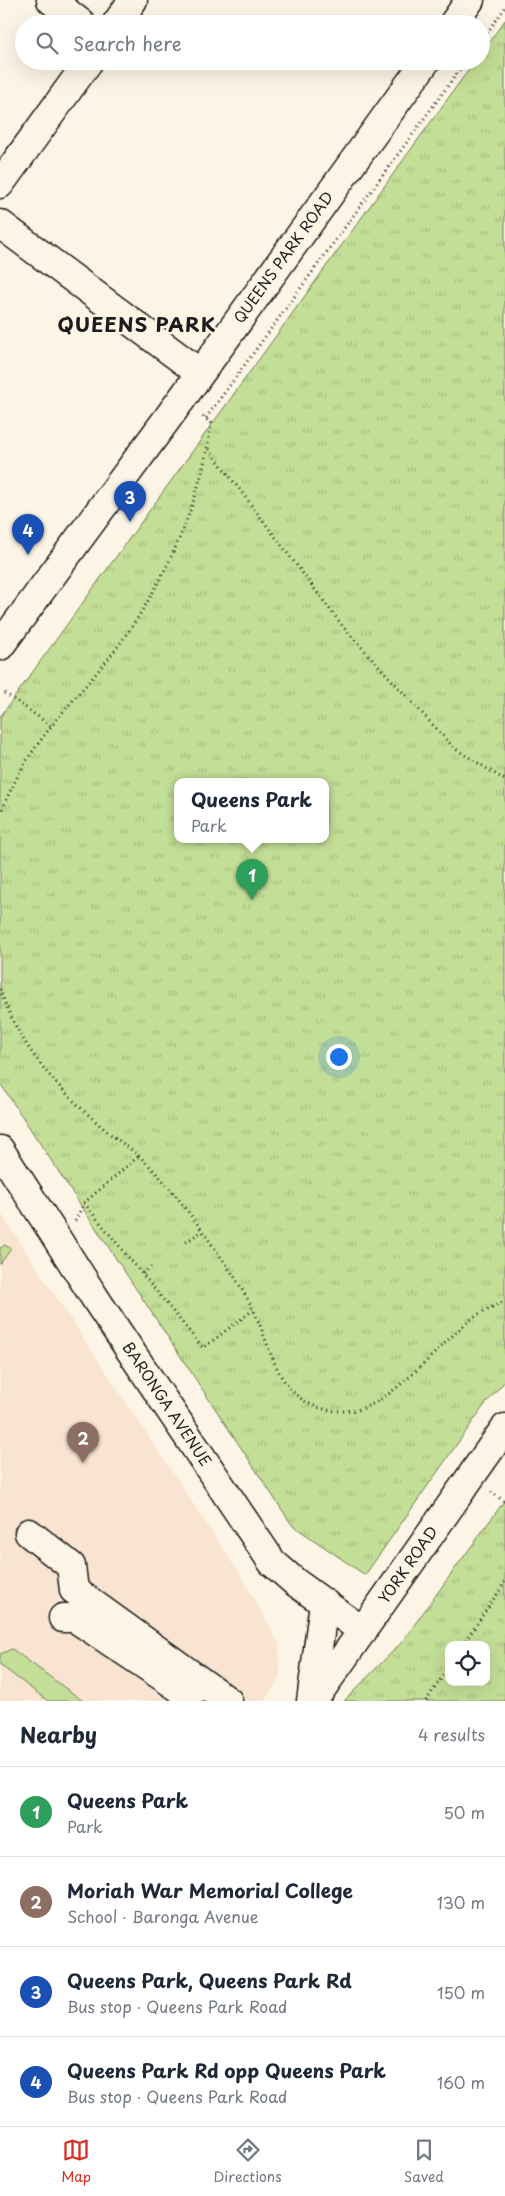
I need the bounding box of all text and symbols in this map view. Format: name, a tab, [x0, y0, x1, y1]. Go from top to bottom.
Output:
search box	[15, 15, 490, 70]
icon: search	[33, 29, 61, 57]
text: Search here	[73, 29, 182, 57]
street label: QUEENS PARK ROAD	[227, 186, 338, 327]
district label: QUEENS PARK	[58, 309, 216, 339]
pin: 3	[114, 481, 146, 522]
pin: 4	[12, 514, 44, 555]
popup	[174, 778, 329, 843]
text: Queens Park	[191, 785, 312, 813]
text: Park	[191, 813, 227, 837]
pin: 1	[236, 859, 268, 900]
your location	[326, 1044, 352, 1070]
street label: BARONGA AVENUE	[117, 1337, 218, 1470]
pin: 2	[67, 1422, 99, 1463]
street label: YORK ROAD	[372, 1521, 443, 1608]
map controls	[445, 1641, 490, 1686]
button: locate	[445, 1641, 490, 1686]
text: Nearby	[20, 1718, 97, 1750]
text: 4 results	[418, 1722, 485, 1746]
text: Queens Park	[67, 1786, 188, 1814]
text: 1	[32, 1800, 40, 1824]
text: 50 m	[444, 1800, 485, 1824]
text: Park	[67, 1814, 103, 1838]
text: Moriah War Memorial College	[67, 1876, 353, 1904]
text: 2	[30, 1890, 42, 1914]
text: 130 m	[437, 1890, 485, 1914]
text: School · Baronga Avenue	[67, 1904, 258, 1928]
text: Queens Park, Queens Park Rd	[67, 1966, 352, 1994]
text: 3	[31, 1980, 41, 2004]
text: 150 m	[437, 1980, 485, 2004]
text: Bus stop · Queens Park Road	[67, 1994, 287, 2018]
text: Queens Park Rd opp Queens Park	[67, 2056, 386, 2084]
text: 4	[31, 2070, 41, 2094]
text: 160 m	[437, 2070, 485, 2094]
text: Bus stop · Queens Park Road	[67, 2084, 287, 2108]
tab: Map	[61, 2136, 91, 2187]
tab: Directions	[214, 2136, 282, 2187]
tab: Saved	[404, 2136, 444, 2187]

